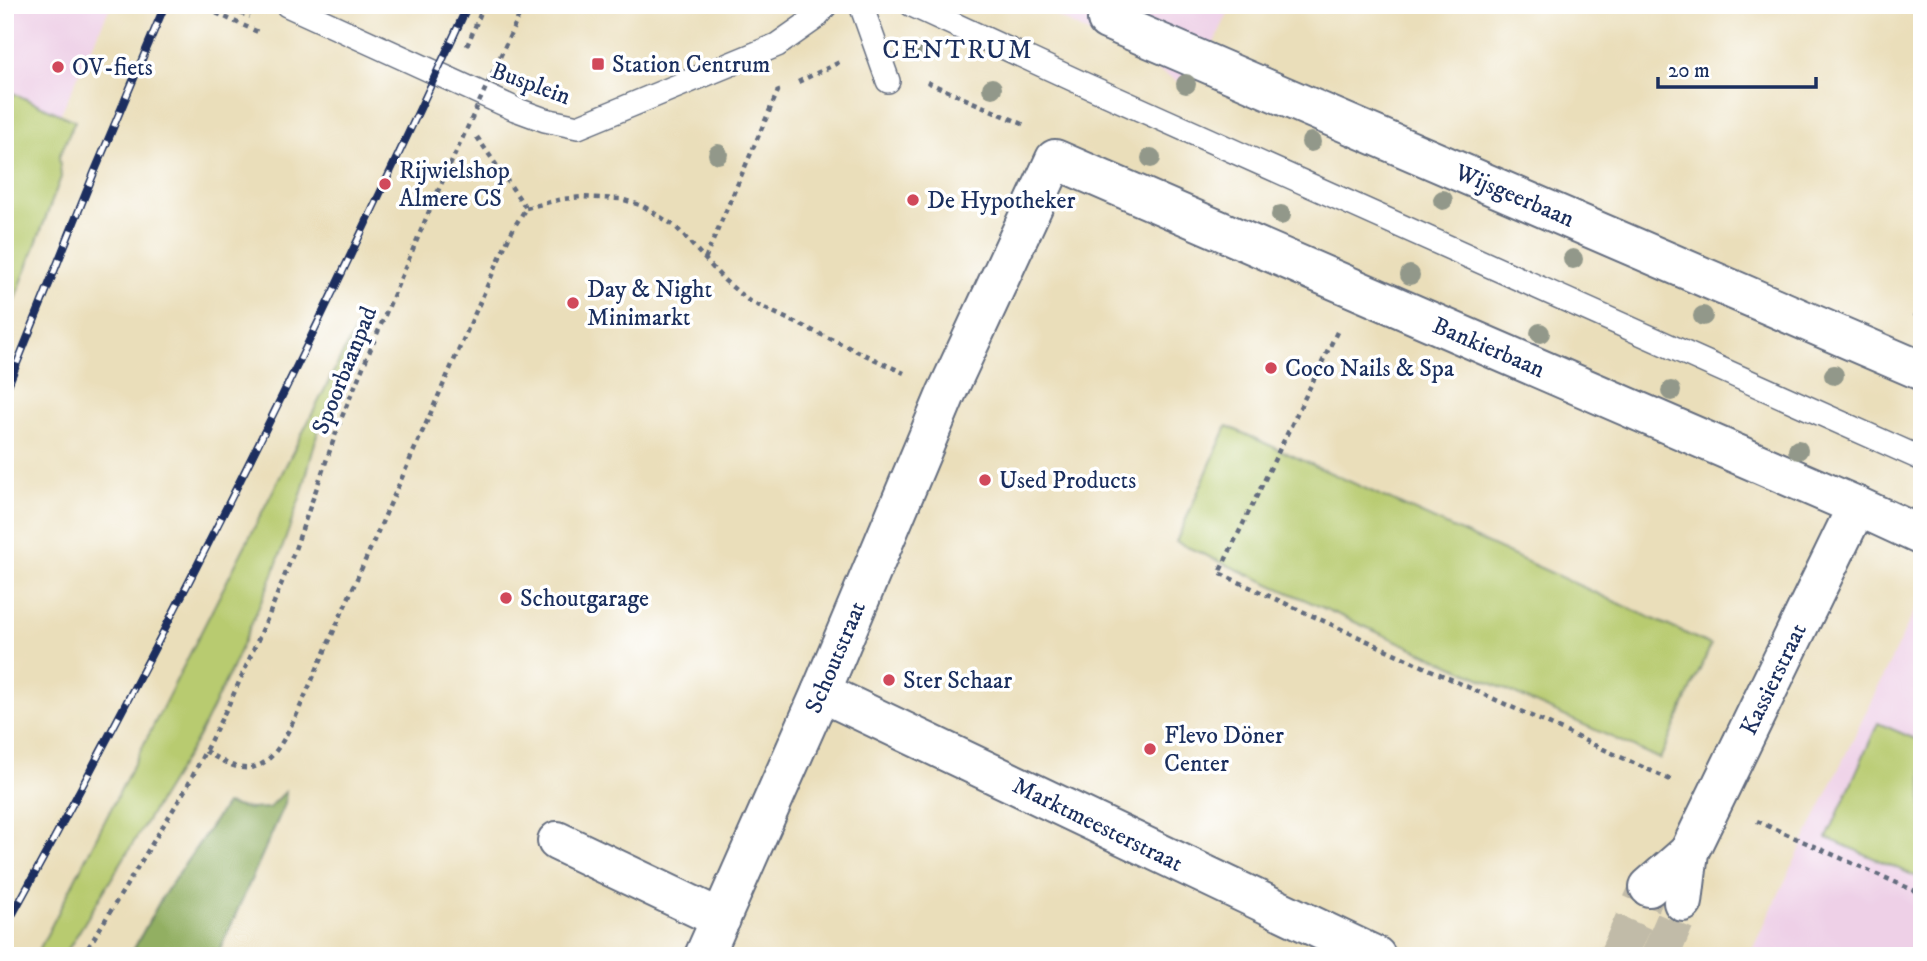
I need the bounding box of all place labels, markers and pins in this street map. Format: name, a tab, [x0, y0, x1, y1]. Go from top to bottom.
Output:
place label: Station Centrum	[612, 50, 770, 80]
place label: OV-fiets	[72, 53, 153, 83]
marker: Station Centrum	[590, 56, 606, 72]
marker: OV-fiets	[50, 59, 66, 75]
place label: Rijwielshop Almere CS	[399, 156, 510, 214]
marker: Rijwielshop Almere CS	[377, 176, 393, 192]
place label: De Hypotheker	[927, 186, 1075, 216]
marker: De Hypotheker	[905, 192, 921, 208]
place label: Day & Night Minimarkt	[587, 275, 712, 333]
marker: Day & Night Minimarkt	[565, 295, 581, 311]
place label: Coco Nails & Spa	[1285, 354, 1455, 384]
marker: Coco Nails & Spa	[1263, 360, 1279, 376]
place label: Used Products	[999, 466, 1136, 496]
marker: Used Products	[977, 472, 993, 488]
place label: Schoutgarage	[520, 584, 649, 614]
marker: Schoutgarage	[498, 590, 514, 606]
place label: Ster Schaar	[903, 666, 1012, 696]
marker: Ster Schaar	[881, 672, 897, 688]
place label: Flevo Döner Center	[1164, 721, 1284, 779]
marker: Flevo Döner Center	[1142, 741, 1158, 757]

